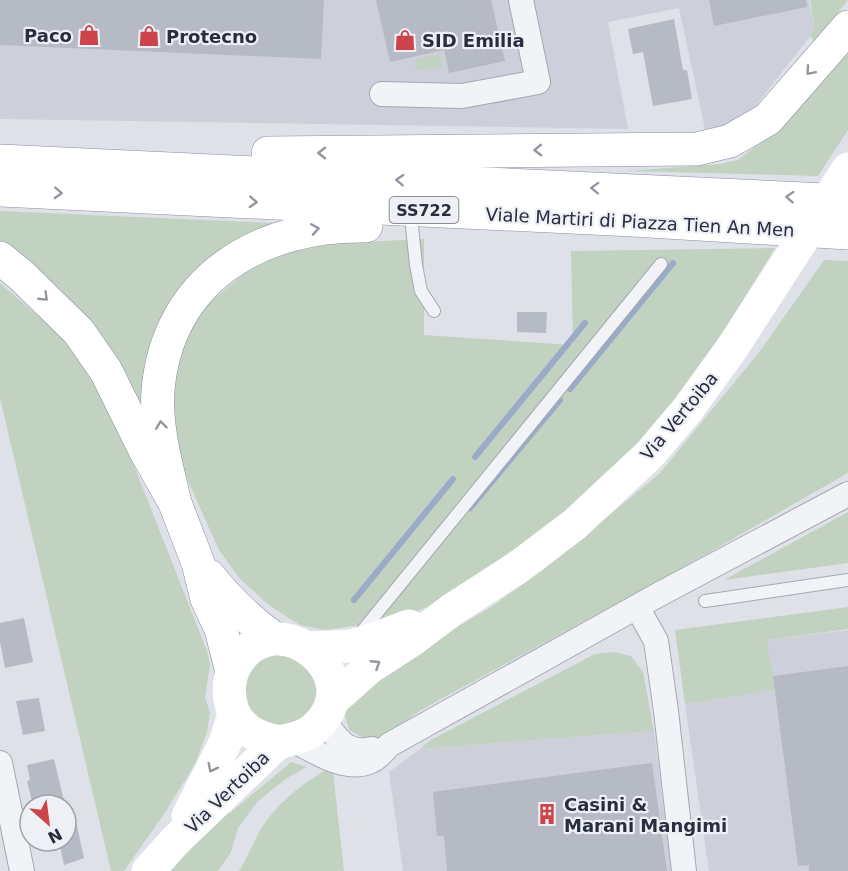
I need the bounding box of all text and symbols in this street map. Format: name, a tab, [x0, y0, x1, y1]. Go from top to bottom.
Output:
shop icon: Paco	[77, 23, 101, 47]
shop icon: Protecno	[137, 24, 161, 48]
place label: Paco	[24, 25, 72, 46]
place label: Protecno	[166, 26, 257, 47]
shop icon: SID Emilia	[393, 28, 417, 52]
place label: SID Emilia	[422, 30, 525, 51]
one-way arrow	[806, 64, 817, 75]
one-way arrow	[534, 144, 543, 156]
one-way arrow	[318, 146, 327, 159]
one-way arrow	[395, 173, 404, 186]
one-way arrow	[590, 182, 599, 194]
one-way arrow	[54, 187, 63, 200]
one-way arrow	[785, 191, 794, 204]
one-way arrow	[249, 196, 258, 209]
road number: SS722	[390, 197, 458, 223]
street label: Viale Martiri di Piazza Tien An Men	[485, 203, 795, 241]
one-way arrow	[311, 224, 320, 236]
one-way arrow	[36, 289, 47, 300]
street label: Via Vertoiba	[636, 368, 722, 464]
one-way arrow	[155, 420, 167, 429]
one-way arrow	[370, 659, 380, 671]
street label: Via Vertoiba	[181, 747, 273, 837]
one-way arrow	[208, 762, 220, 773]
north arrow	[18, 793, 78, 853]
place label: Casini & Marani Mangimi	[564, 794, 727, 836]
building icon: Casini & Marani Mangimi	[535, 802, 559, 826]
text: N	[44, 824, 65, 847]

